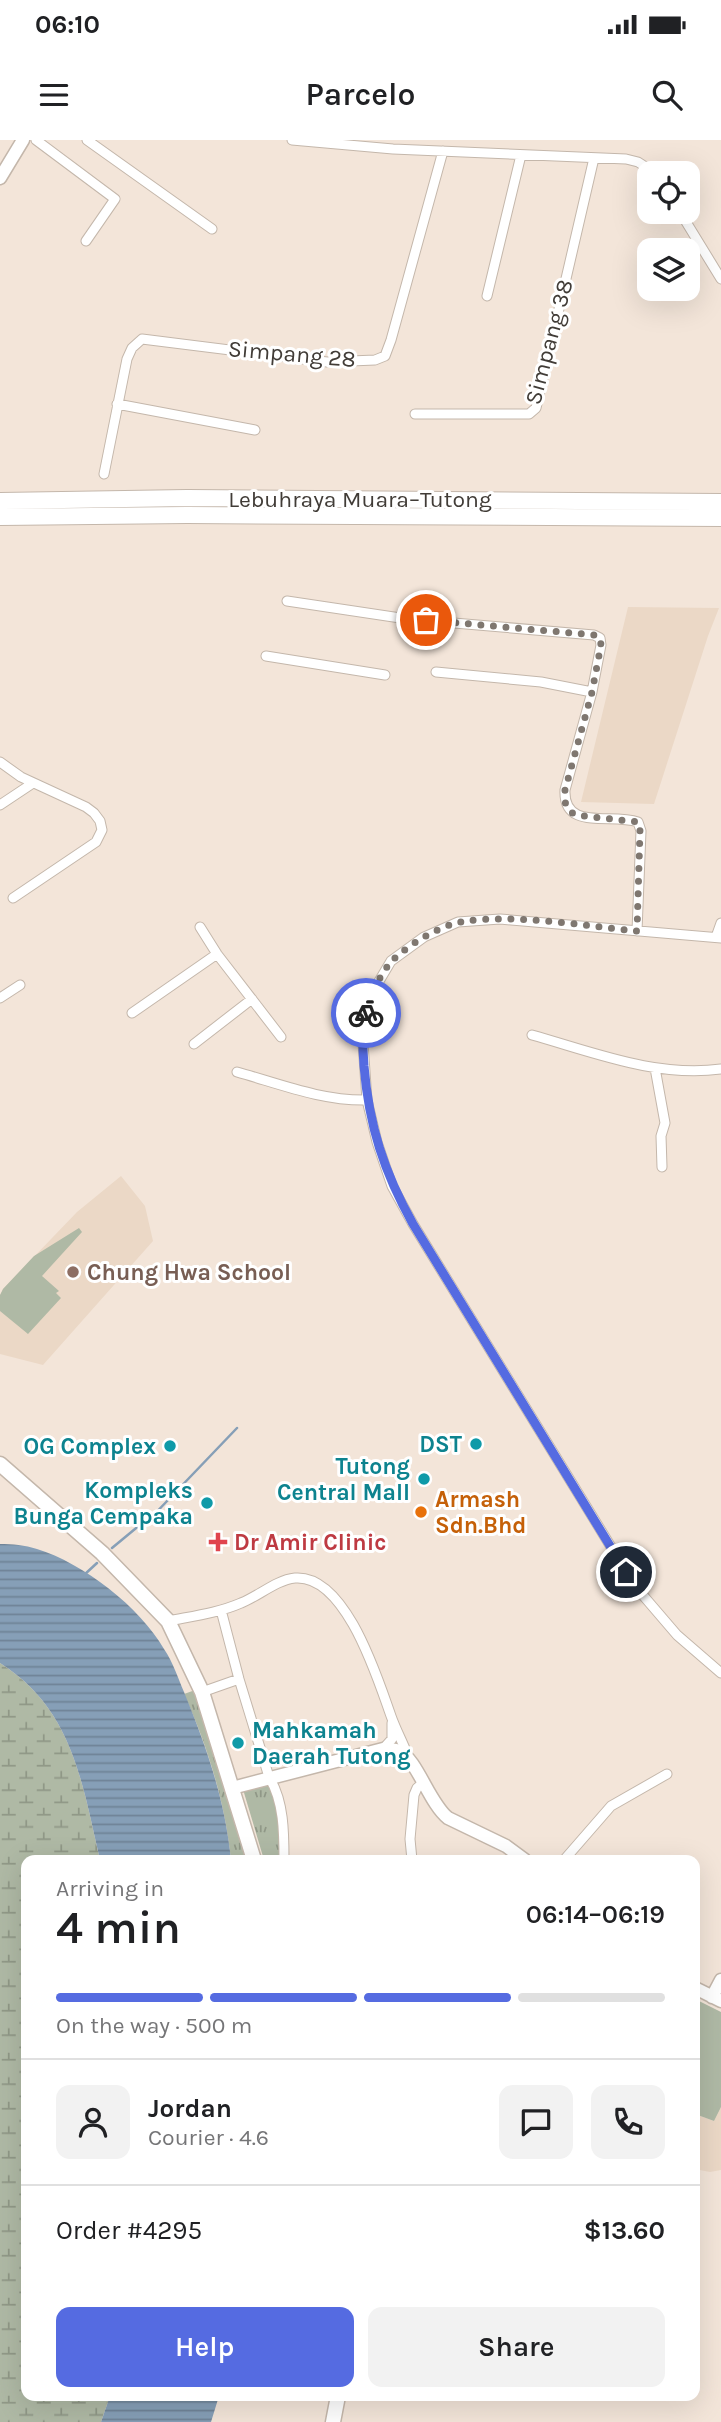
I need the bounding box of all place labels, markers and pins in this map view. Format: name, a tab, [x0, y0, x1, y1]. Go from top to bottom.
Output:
pin	[396, 590, 456, 650]
place label: Chung Hwa School	[87, 1259, 291, 1286]
marker: Chung Hwa School	[65, 1264, 81, 1280]
place label: DST	[419, 1431, 463, 1458]
place label: OG Complex	[24, 1433, 156, 1460]
marker: DST	[468, 1436, 484, 1452]
marker: OG Complex	[162, 1438, 178, 1454]
place label: Tutong Central Mall	[277, 1453, 410, 1506]
marker: Tutong Central Mall	[416, 1471, 432, 1487]
place label: Kompleks Bunga Cempaka	[14, 1477, 193, 1530]
place label: Armash Sdn.Bhd	[435, 1486, 526, 1539]
marker: Kompleks Bunga Cempaka	[199, 1495, 215, 1511]
marker: Armash Sdn.Bhd	[413, 1504, 429, 1520]
place label: Dr Amir Clinic	[234, 1529, 386, 1556]
marker: Dr Amir Clinic	[208, 1532, 228, 1552]
pin	[596, 1542, 656, 1602]
place label: Mahkamah Daerah Tutong	[252, 1717, 411, 1770]
marker: Mahkamah Daerah Tutong	[230, 1735, 246, 1751]

